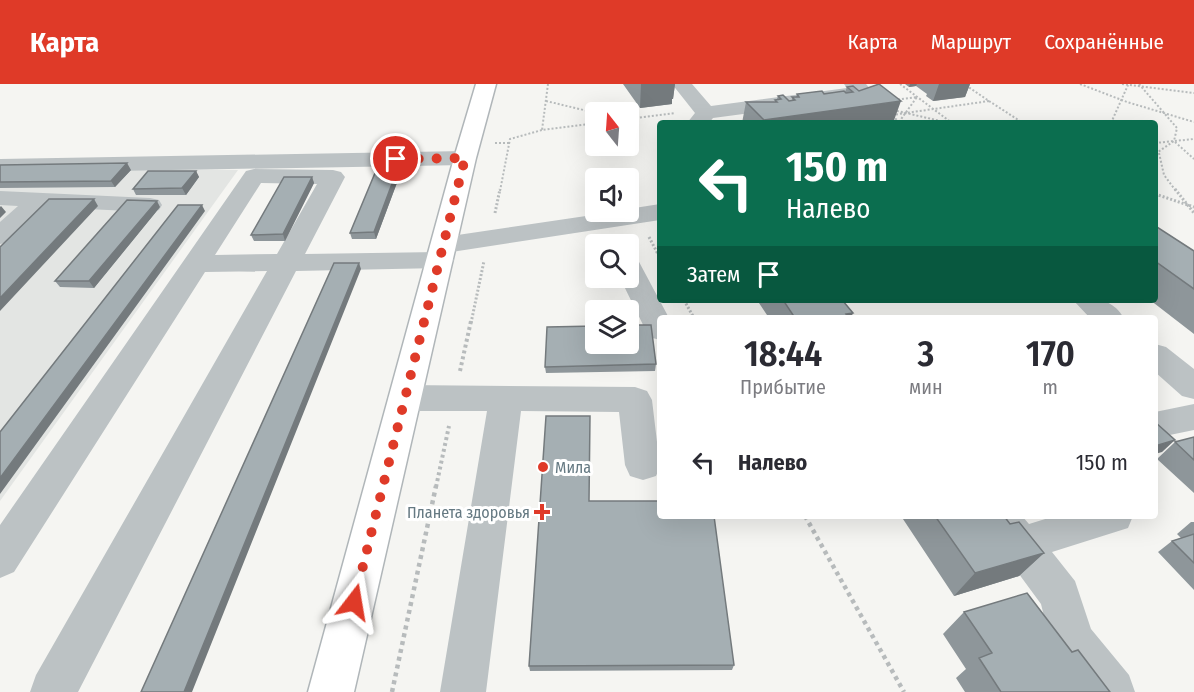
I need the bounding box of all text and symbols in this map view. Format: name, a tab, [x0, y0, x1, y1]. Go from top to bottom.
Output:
text: Карта	[30, 26, 99, 59]
text: Карта	[848, 29, 898, 55]
text: Маршрут	[931, 29, 1011, 55]
text: Сохранённые	[1044, 29, 1164, 55]
north arrow	[585, 102, 639, 156]
map controls	[585, 102, 639, 354]
pin	[370, 133, 421, 184]
icon: arrive	[379, 142, 412, 175]
text: 150 m	[786, 142, 888, 192]
icon: left	[687, 144, 765, 222]
button: sound	[585, 168, 639, 222]
text: Налево	[786, 193, 870, 225]
button: search	[585, 234, 639, 288]
icon: arrive	[752, 258, 785, 291]
text: Затем	[687, 261, 740, 288]
button: layers	[585, 300, 639, 354]
text: 18:44	[744, 332, 822, 376]
text: 3	[917, 332, 934, 376]
text: 170	[1026, 332, 1075, 376]
text: Прибытие	[740, 375, 826, 399]
text: мин	[909, 375, 943, 399]
text: m	[1043, 375, 1058, 399]
icon: left	[687, 446, 720, 479]
text: Налево	[738, 449, 807, 476]
text: 150 m	[1076, 449, 1128, 476]
place label: Мила	[555, 458, 591, 477]
marker: Мила	[536, 460, 550, 474]
place label: Планета здоровья	[407, 503, 530, 522]
marker: Планета здоровья	[535, 505, 549, 519]
position arrow	[322, 570, 386, 634]

